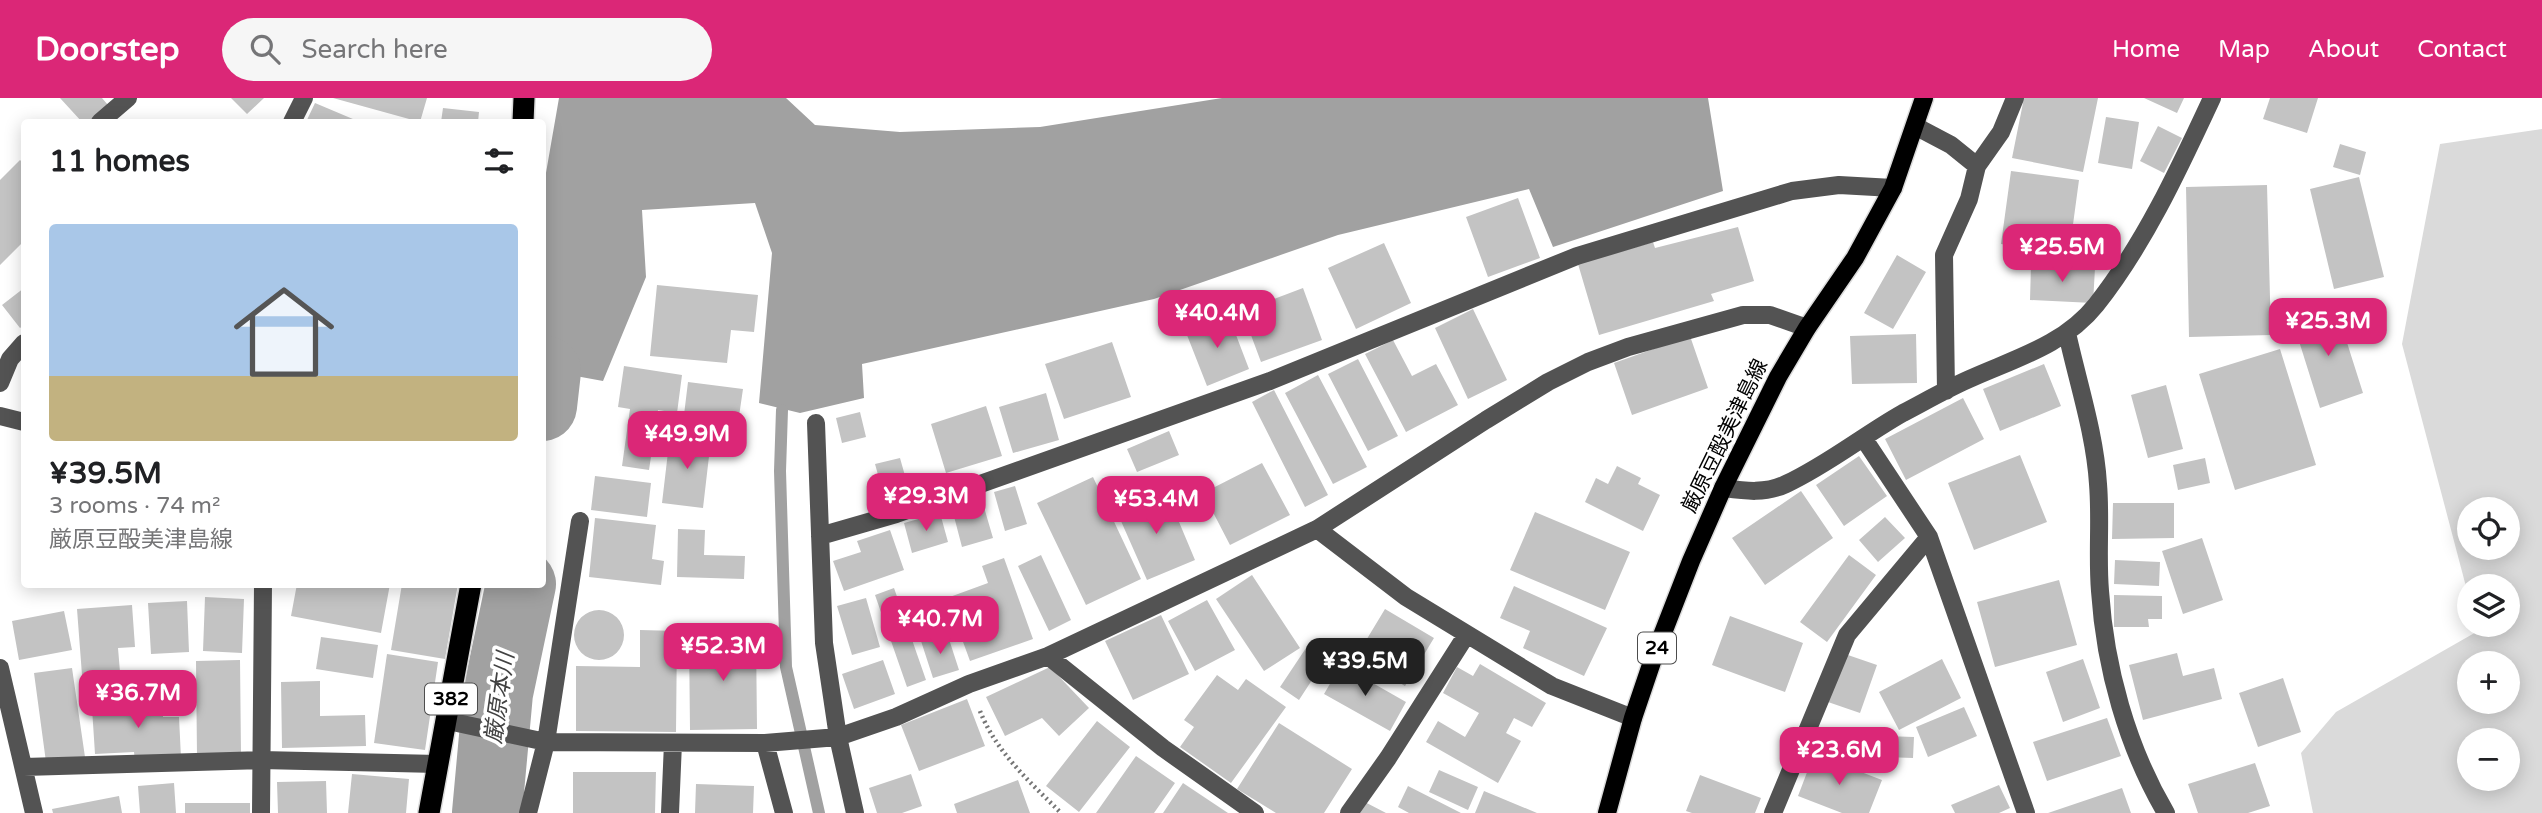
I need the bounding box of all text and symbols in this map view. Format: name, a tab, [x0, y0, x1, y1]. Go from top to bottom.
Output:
search box	[222, 18, 712, 81]
text: Doorstep	[35, 30, 180, 69]
icon: search	[246, 30, 284, 68]
text: Search here	[302, 34, 448, 65]
text: Home	[2112, 35, 2180, 64]
text: Map	[2218, 35, 2270, 64]
text: About	[2308, 35, 2379, 64]
text: Contact	[2417, 35, 2507, 64]
icon: filters	[480, 142, 518, 180]
text: 11 homes	[49, 143, 190, 180]
pin: ¥25.5M	[2005, 225, 2119, 284]
text: ¥25.5M	[2019, 233, 2105, 261]
icon: home	[221, 269, 347, 395]
pin: ¥40.4M	[1160, 290, 1274, 350]
text: ¥40.4M	[1174, 299, 1260, 327]
pin: ¥25.3M	[2271, 299, 2385, 358]
text: ¥25.3M	[2285, 307, 2371, 335]
street label: 厳原豆酘美津島線	[1677, 355, 1773, 517]
pin: ¥49.9M	[630, 412, 744, 471]
text: ¥49.9M	[644, 420, 730, 448]
text: ¥39.5M	[49, 455, 162, 492]
pin: ¥29.3M	[869, 474, 983, 533]
pin: ¥53.4M	[1099, 476, 1213, 536]
text: ¥29.3M	[883, 482, 969, 510]
text: ¥53.4M	[1113, 485, 1199, 513]
text: 3 rooms · 74 m²	[49, 492, 220, 520]
map controls	[2457, 497, 2520, 791]
button: locate	[2457, 497, 2520, 560]
text: 厳原豆酘美津島線	[49, 526, 233, 554]
button: layers	[2457, 574, 2520, 637]
pin: ¥40.7M	[883, 596, 997, 656]
text: ¥40.7M	[897, 605, 983, 633]
pin: ¥52.3M	[666, 624, 780, 683]
text: ¥52.3M	[680, 632, 766, 660]
road number: 24	[1638, 632, 1676, 664]
pin: ¥39.5M	[1308, 638, 1422, 698]
text: ¥39.5M	[1322, 647, 1408, 675]
water label: 厳原本川	[480, 648, 521, 746]
button: +	[2457, 651, 2520, 714]
pin: ¥36.7M	[81, 670, 195, 730]
text: ¥36.7M	[95, 679, 181, 707]
road number: 382	[425, 684, 477, 714]
pin: ¥23.6M	[1782, 728, 1896, 787]
button: −	[2457, 728, 2520, 791]
text: ¥23.6M	[1796, 736, 1882, 764]

